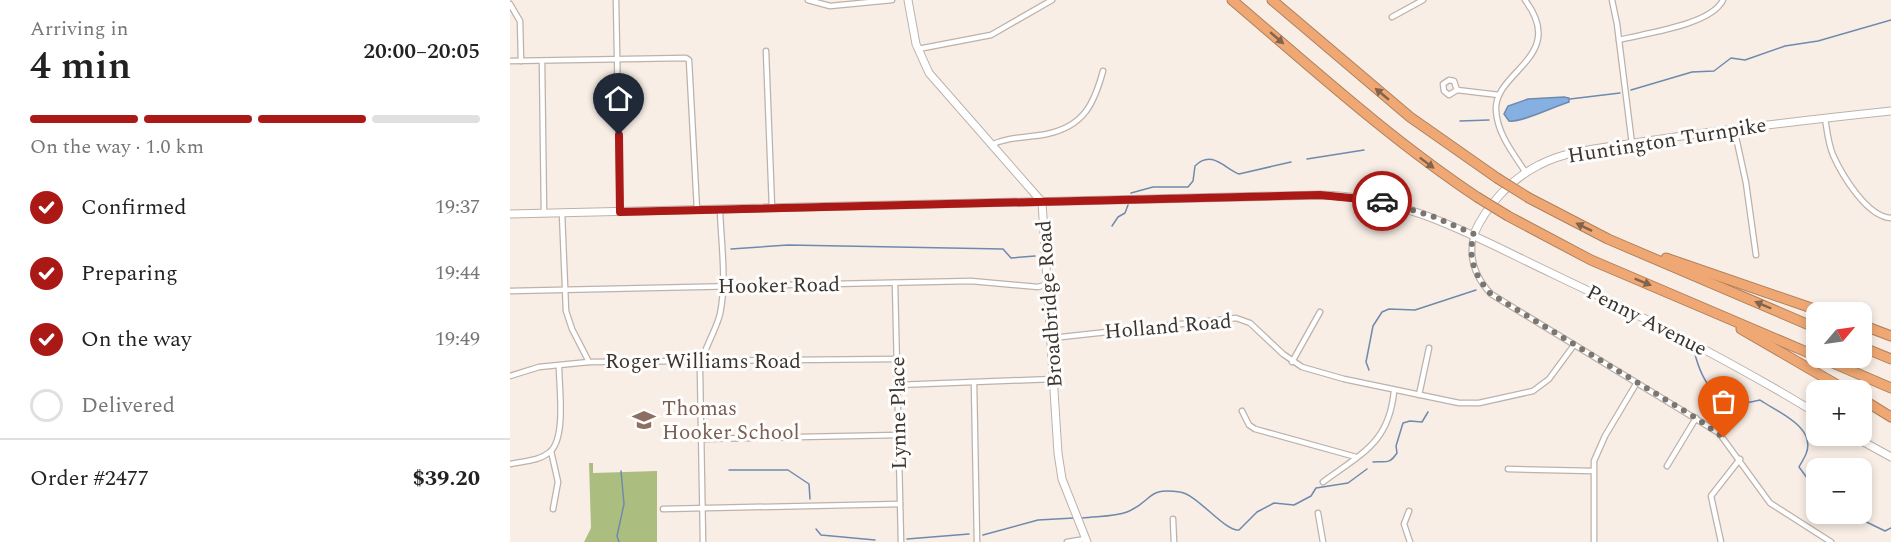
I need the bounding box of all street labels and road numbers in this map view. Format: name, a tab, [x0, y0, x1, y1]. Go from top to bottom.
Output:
street label: Huntington Turnpike	[1565, 109, 1769, 173]
street label: Broadbridge Road	[1028, 219, 1072, 389]
street label: Hooker Road	[718, 269, 840, 303]
street label: Penny Avenue	[1580, 277, 1713, 365]
street label: Holland Road	[1103, 306, 1233, 348]
street label: Roger Williams Road	[605, 346, 801, 378]
street label: Lynne Place	[882, 356, 916, 470]

